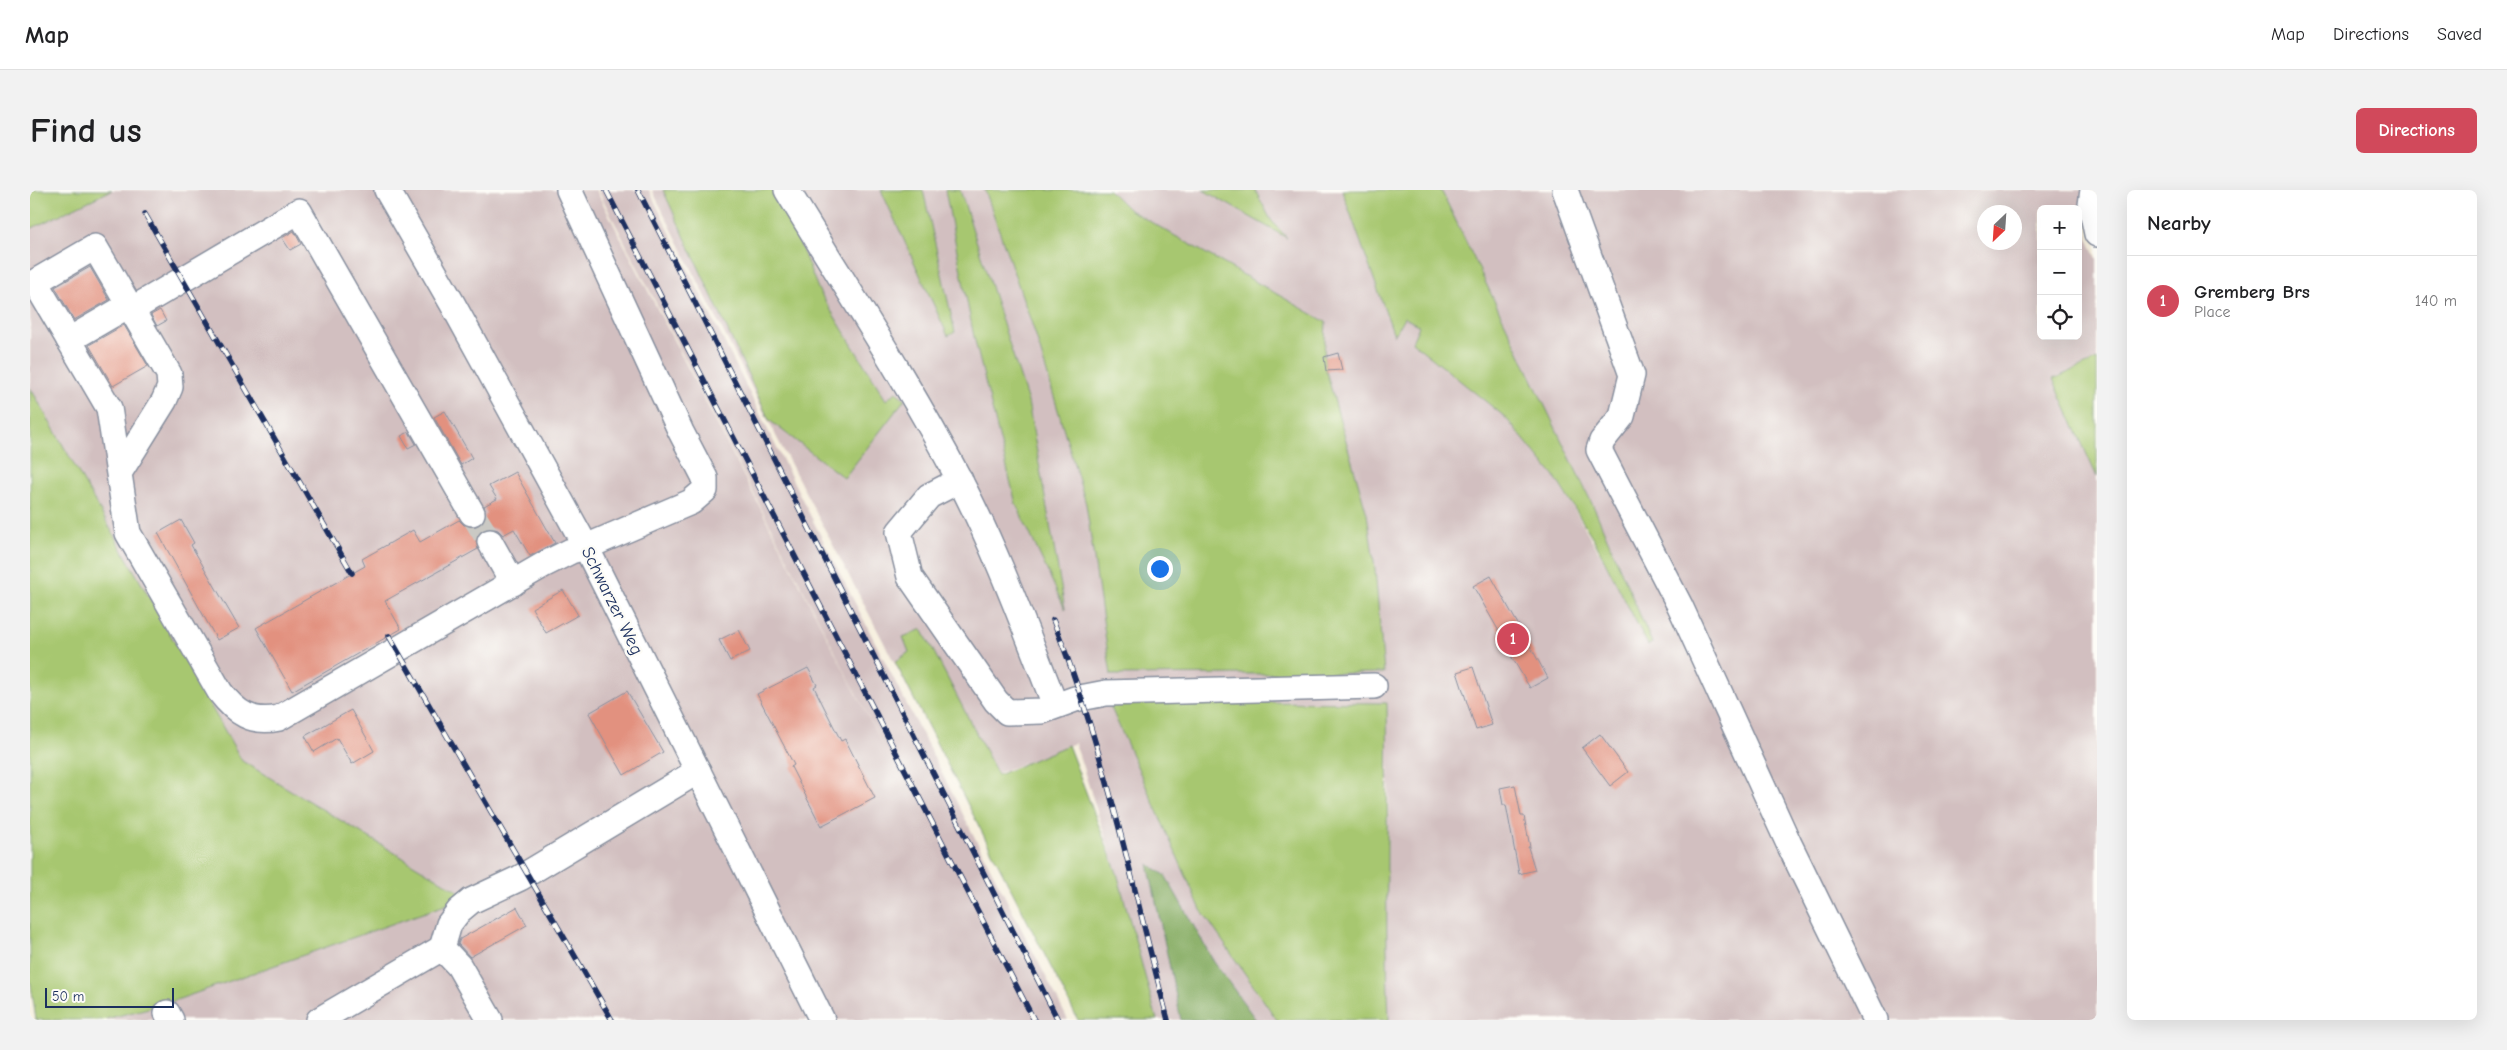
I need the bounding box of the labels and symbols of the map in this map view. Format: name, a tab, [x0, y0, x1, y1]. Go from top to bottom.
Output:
north arrow	[1977, 205, 2022, 250]
street label: Schwarzer Weg	[577, 544, 647, 658]
your location	[1147, 556, 1173, 582]
pin: 1	[1497, 620, 1529, 658]
scale bar	[45, 985, 174, 1008]

